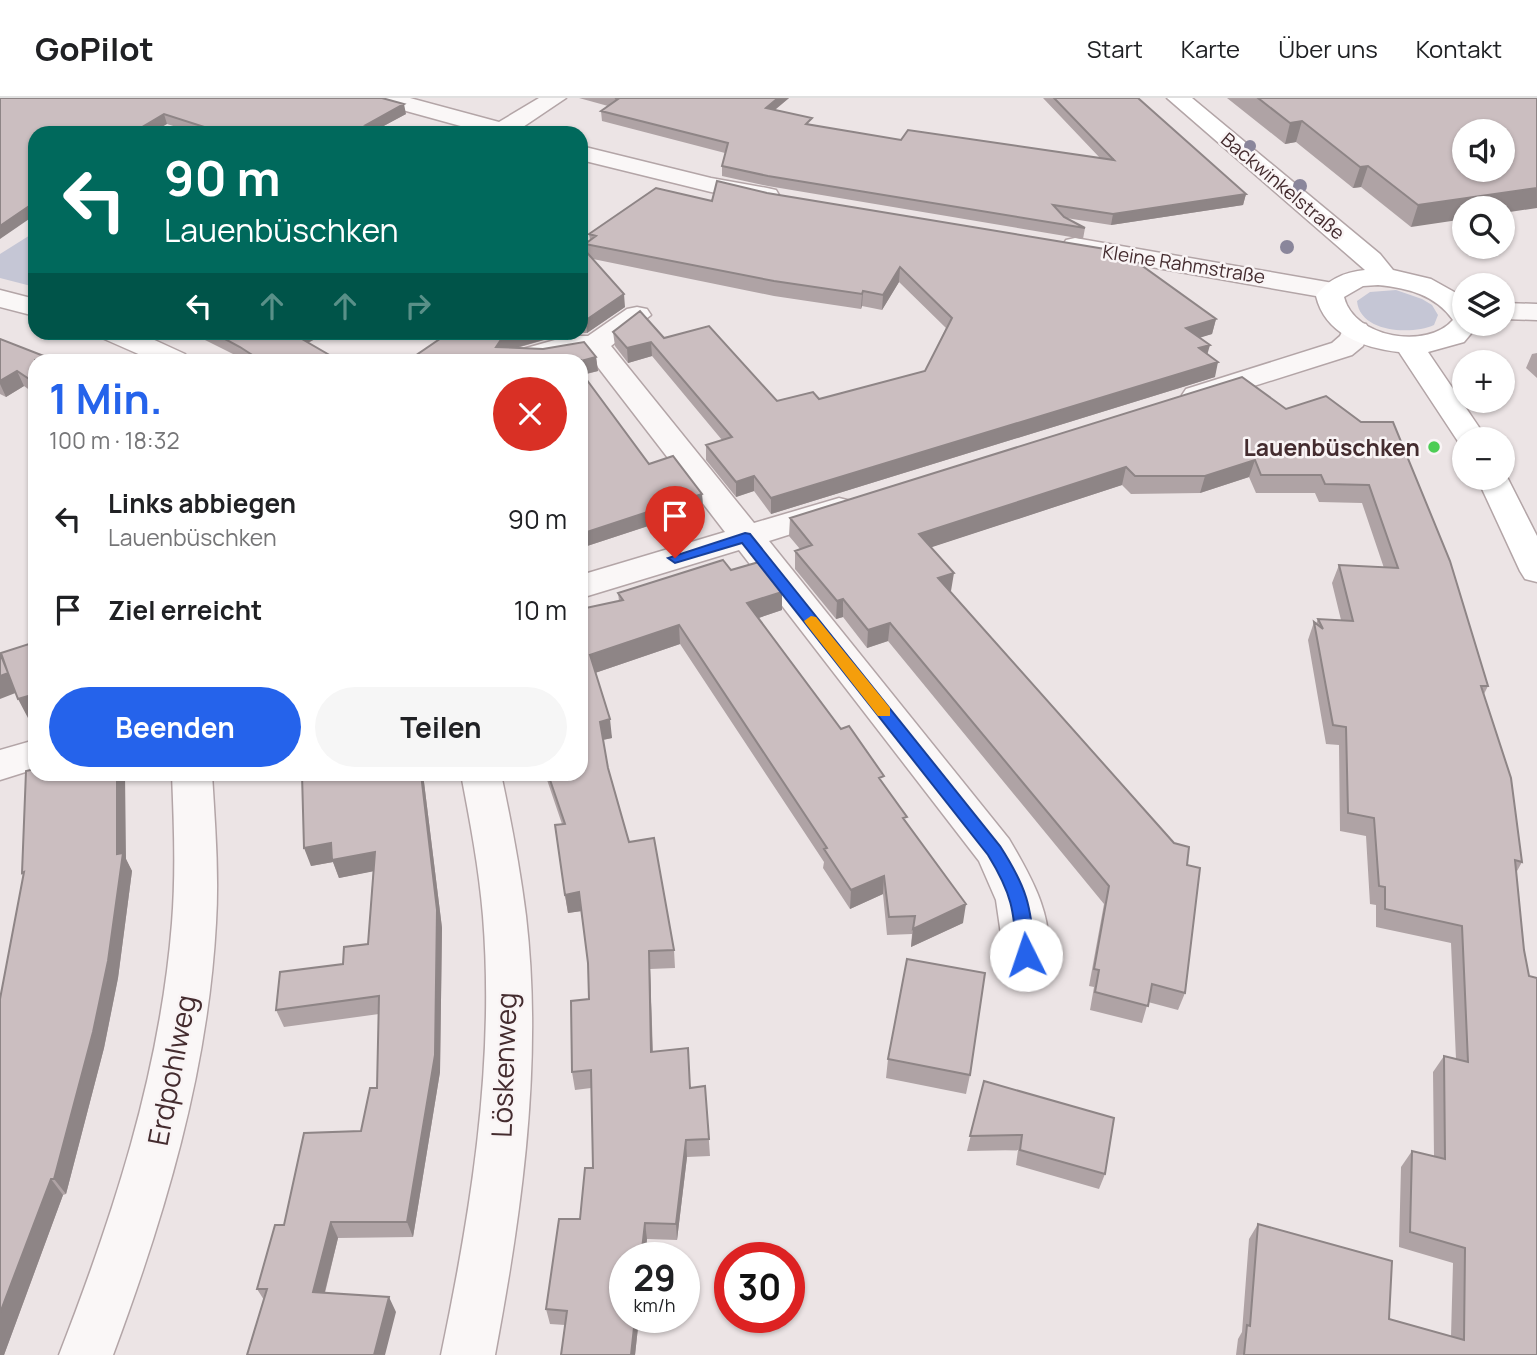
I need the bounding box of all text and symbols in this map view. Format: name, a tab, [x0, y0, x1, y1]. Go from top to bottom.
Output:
text: GoPilot	[35, 26, 154, 71]
text: Start	[1087, 32, 1143, 65]
text: Karte	[1181, 32, 1240, 65]
text: Über uns	[1278, 32, 1378, 65]
text: Kontakt	[1416, 32, 1502, 65]
map controls	[1452, 119, 1515, 490]
button: sound	[1452, 119, 1515, 182]
street label: Backwinkelstraße	[1216, 126, 1350, 246]
text: 90 m	[164, 144, 281, 211]
icon: left	[49, 154, 140, 245]
button: search	[1452, 196, 1515, 259]
text: Lauenbüschken	[164, 208, 399, 252]
street label: Kleine Rahmstraße	[1101, 238, 1267, 290]
button: layers	[1452, 273, 1515, 336]
icon: left	[180, 287, 218, 325]
icon: ahead	[253, 287, 291, 325]
icon: ahead	[326, 287, 364, 325]
icon: right	[399, 287, 437, 325]
button: +	[1452, 350, 1515, 413]
text: 1 Min.	[49, 369, 163, 427]
button: close	[493, 377, 567, 451]
text: 100 m · 18:32	[49, 424, 180, 456]
button: −	[1452, 427, 1515, 490]
place label: Lauenbüschken	[1244, 431, 1420, 463]
marker: Lauenbüschken	[1426, 439, 1442, 455]
text: Links abbiegen	[108, 485, 296, 521]
pin	[645, 486, 705, 558]
icon: arrive	[656, 497, 694, 535]
icon: left	[49, 500, 87, 538]
text: 90 m	[508, 501, 567, 537]
text: Lauenbüschken	[108, 521, 277, 553]
icon: arrive	[49, 591, 87, 629]
text: Ziel erreicht	[108, 592, 262, 628]
text: 10 m	[514, 592, 567, 628]
button: Beenden	[49, 687, 301, 767]
button: Teilen	[315, 687, 567, 767]
position arrow	[989, 918, 1063, 992]
street label: Erdpohlweg	[138, 992, 204, 1148]
street label: Löskenweg	[481, 992, 525, 1138]
speed limit sign: 30	[714, 1242, 805, 1333]
text: 29	[633, 1254, 676, 1302]
text: km/h	[634, 1293, 675, 1317]

